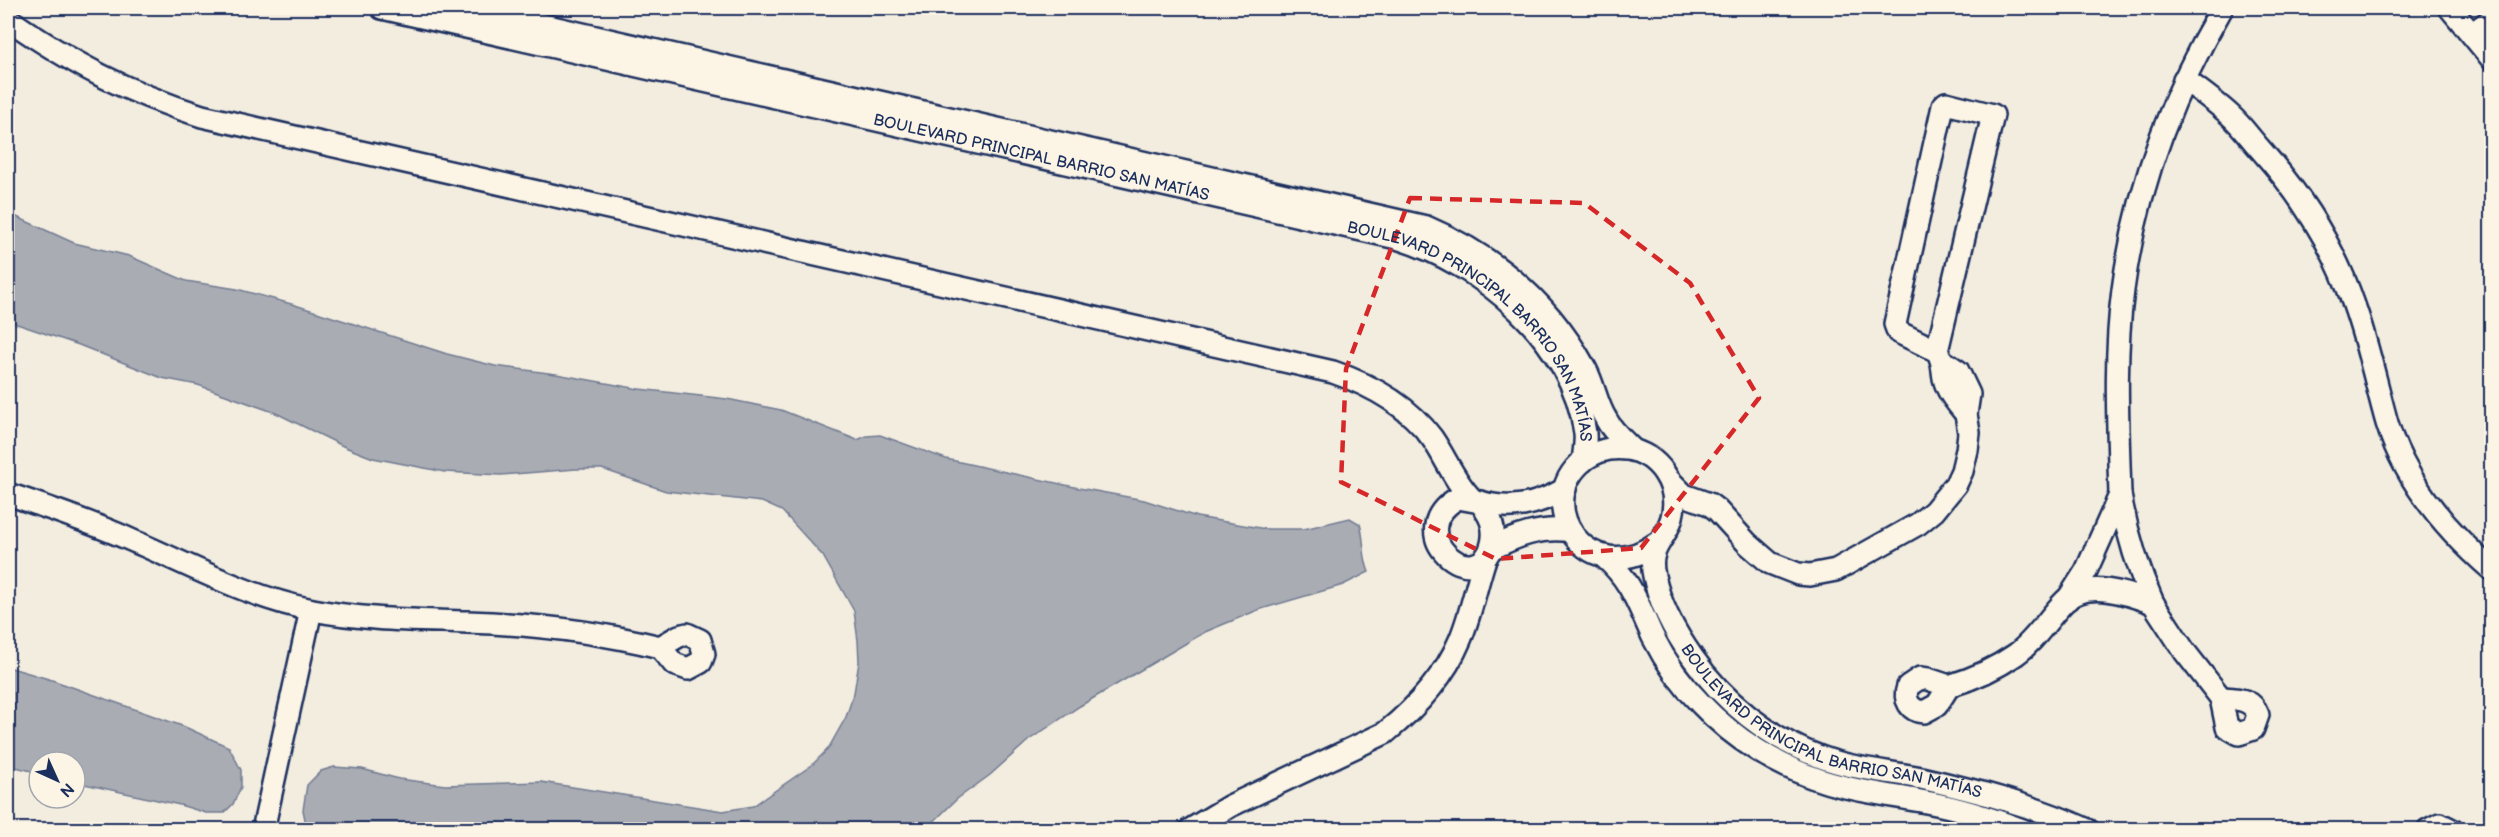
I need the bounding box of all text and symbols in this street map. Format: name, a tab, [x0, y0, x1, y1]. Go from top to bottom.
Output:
street label: BOULEVARD PRINCIPAL BARRIO SAN MATÍAS	[871, 110, 1211, 205]
street label: BOULEVARD PRINCIPAL BARRIO SAN MATÍAS	[1345, 218, 1595, 442]
street label: BOULEVARD PRINCIPAL BARRIO SAN MATÍAS	[1677, 640, 1984, 802]
north arrow	[27, 750, 87, 810]
text: N	[56, 779, 78, 801]

